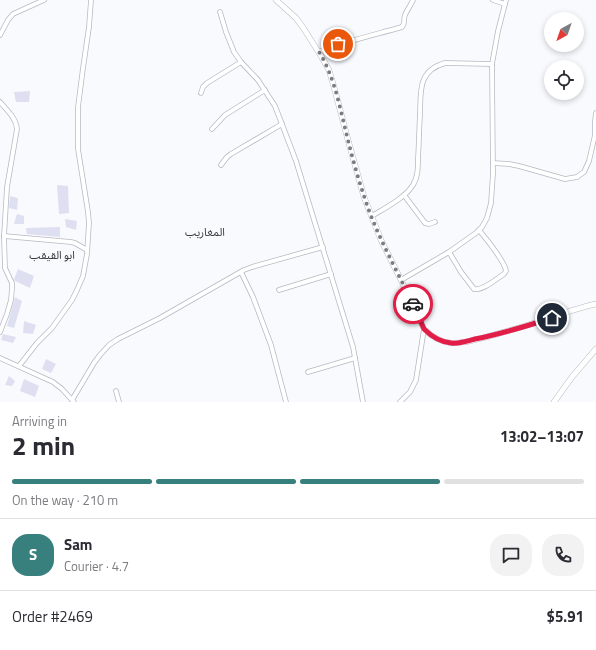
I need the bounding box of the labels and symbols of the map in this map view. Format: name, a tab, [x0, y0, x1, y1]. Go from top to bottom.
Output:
north arrow	[544, 12, 584, 52]
pin	[321, 27, 355, 61]
district label: المغاريب	[185, 224, 225, 240]
district label: ابو القيقب	[29, 247, 75, 263]
courier	[393, 284, 433, 324]
pin	[535, 301, 569, 335]

